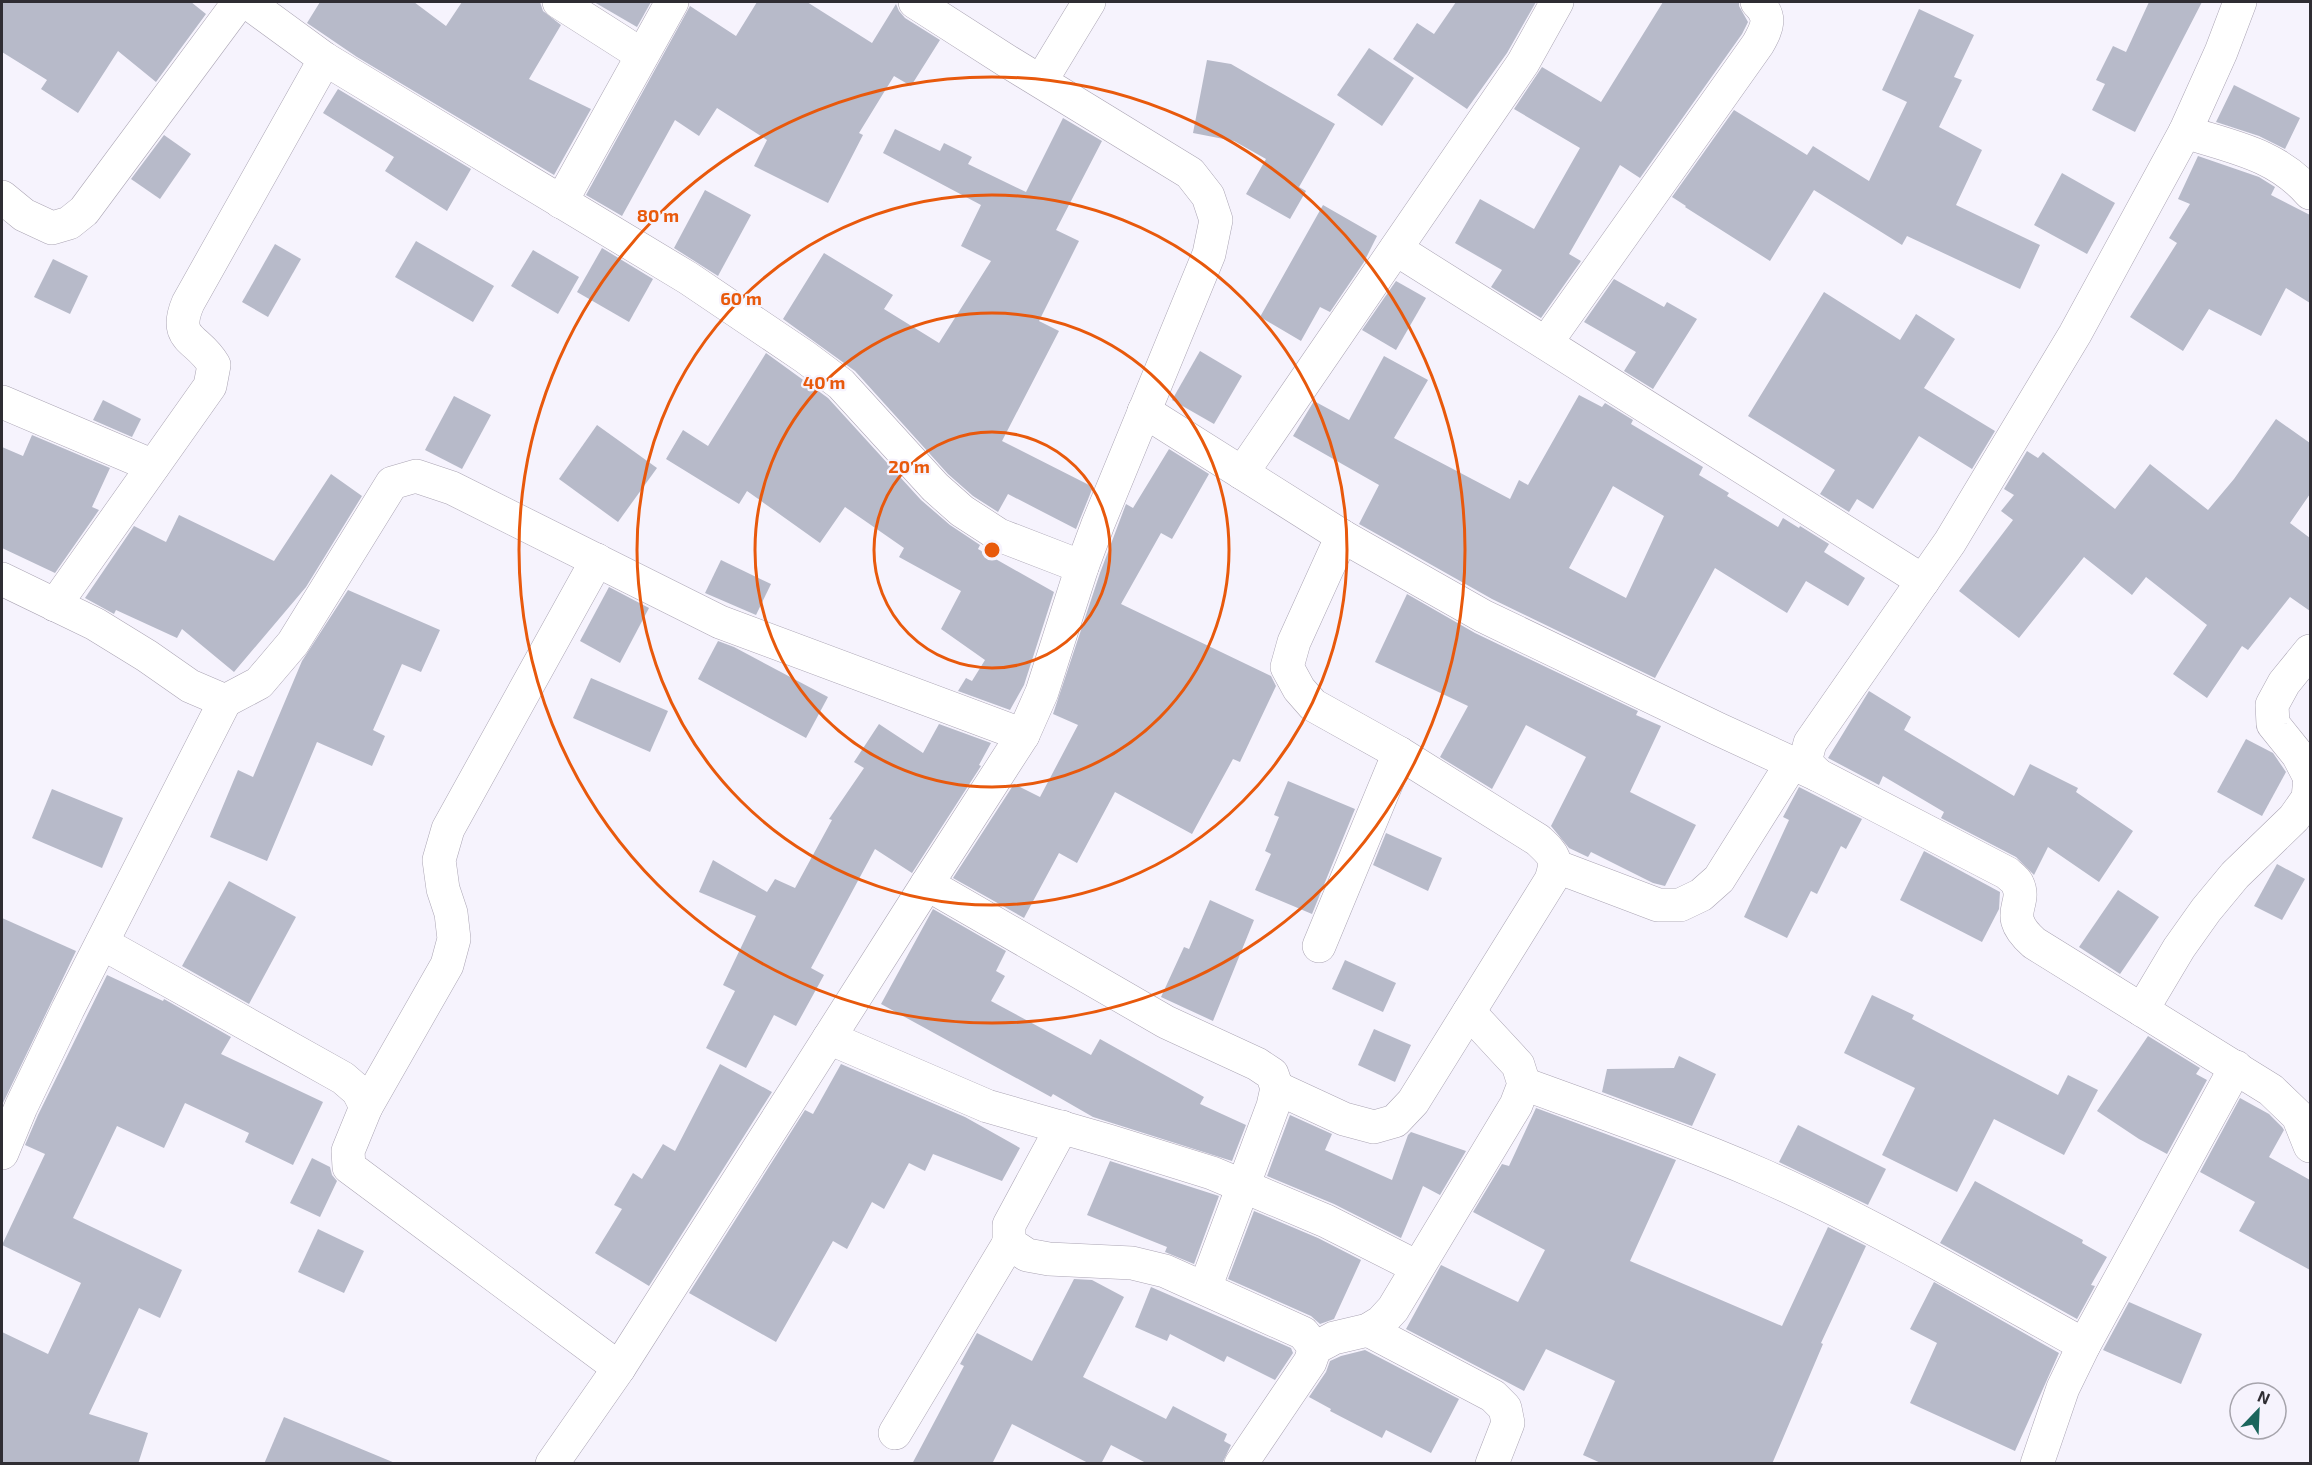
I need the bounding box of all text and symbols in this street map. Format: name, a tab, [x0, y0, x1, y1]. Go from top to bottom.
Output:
text: 80 m	[637, 204, 679, 226]
text: 60 m	[720, 287, 762, 309]
text: 40 m	[803, 371, 845, 393]
text: 20 m	[888, 455, 930, 477]
centre of rings	[982, 540, 1002, 560]
north arrow	[2228, 1381, 2288, 1441]
text: N	[2255, 1386, 2273, 1408]

